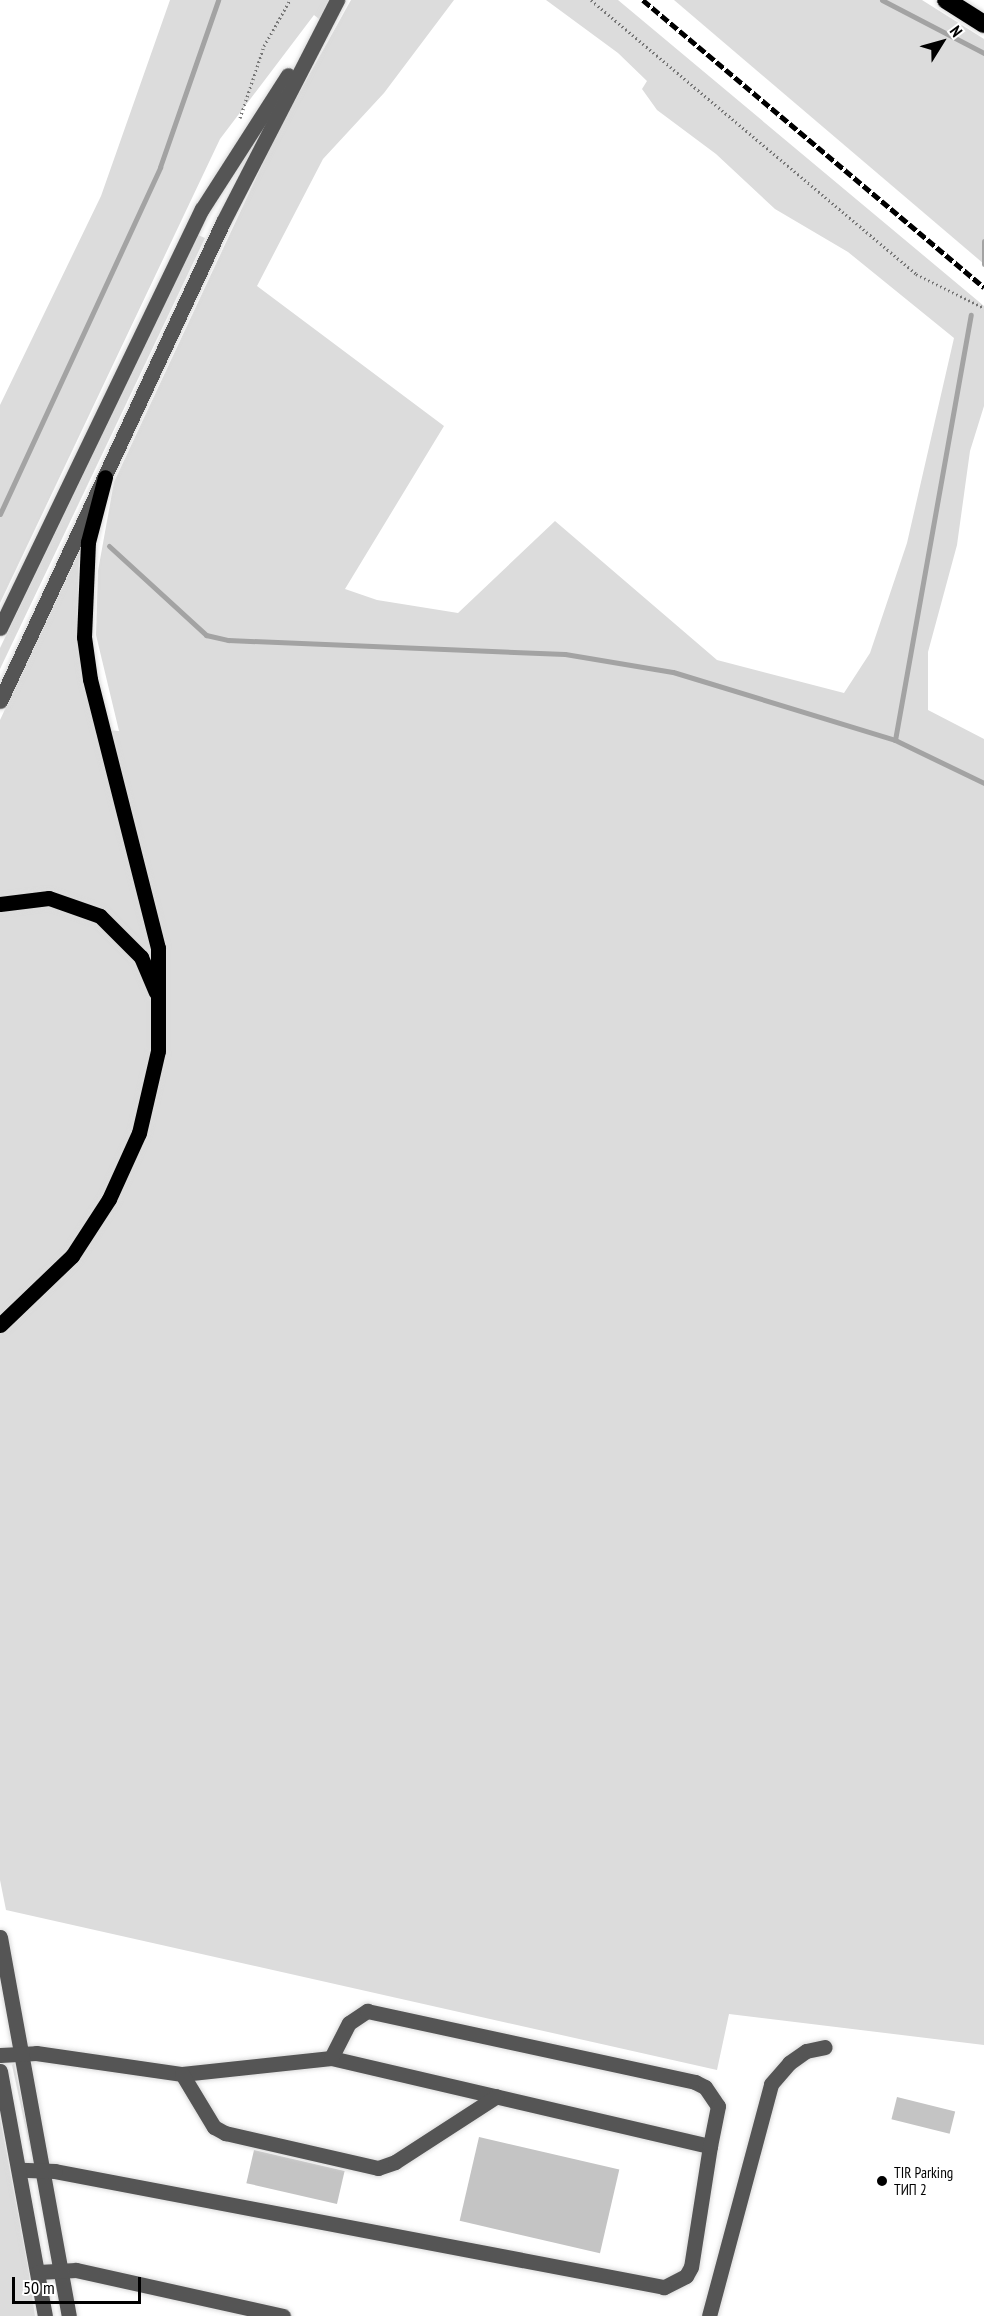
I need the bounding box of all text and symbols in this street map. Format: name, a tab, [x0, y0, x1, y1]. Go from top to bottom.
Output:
north arrow	[912, 12, 972, 72]
text: N	[946, 22, 967, 41]
place label: TIR Parking ТИП 2	[894, 2163, 953, 2198]
marker: TIR Parking ТИП 2	[875, 2174, 889, 2188]
scale bar	[15, 2265, 144, 2303]
text: 50 m	[23, 2276, 55, 2299]

